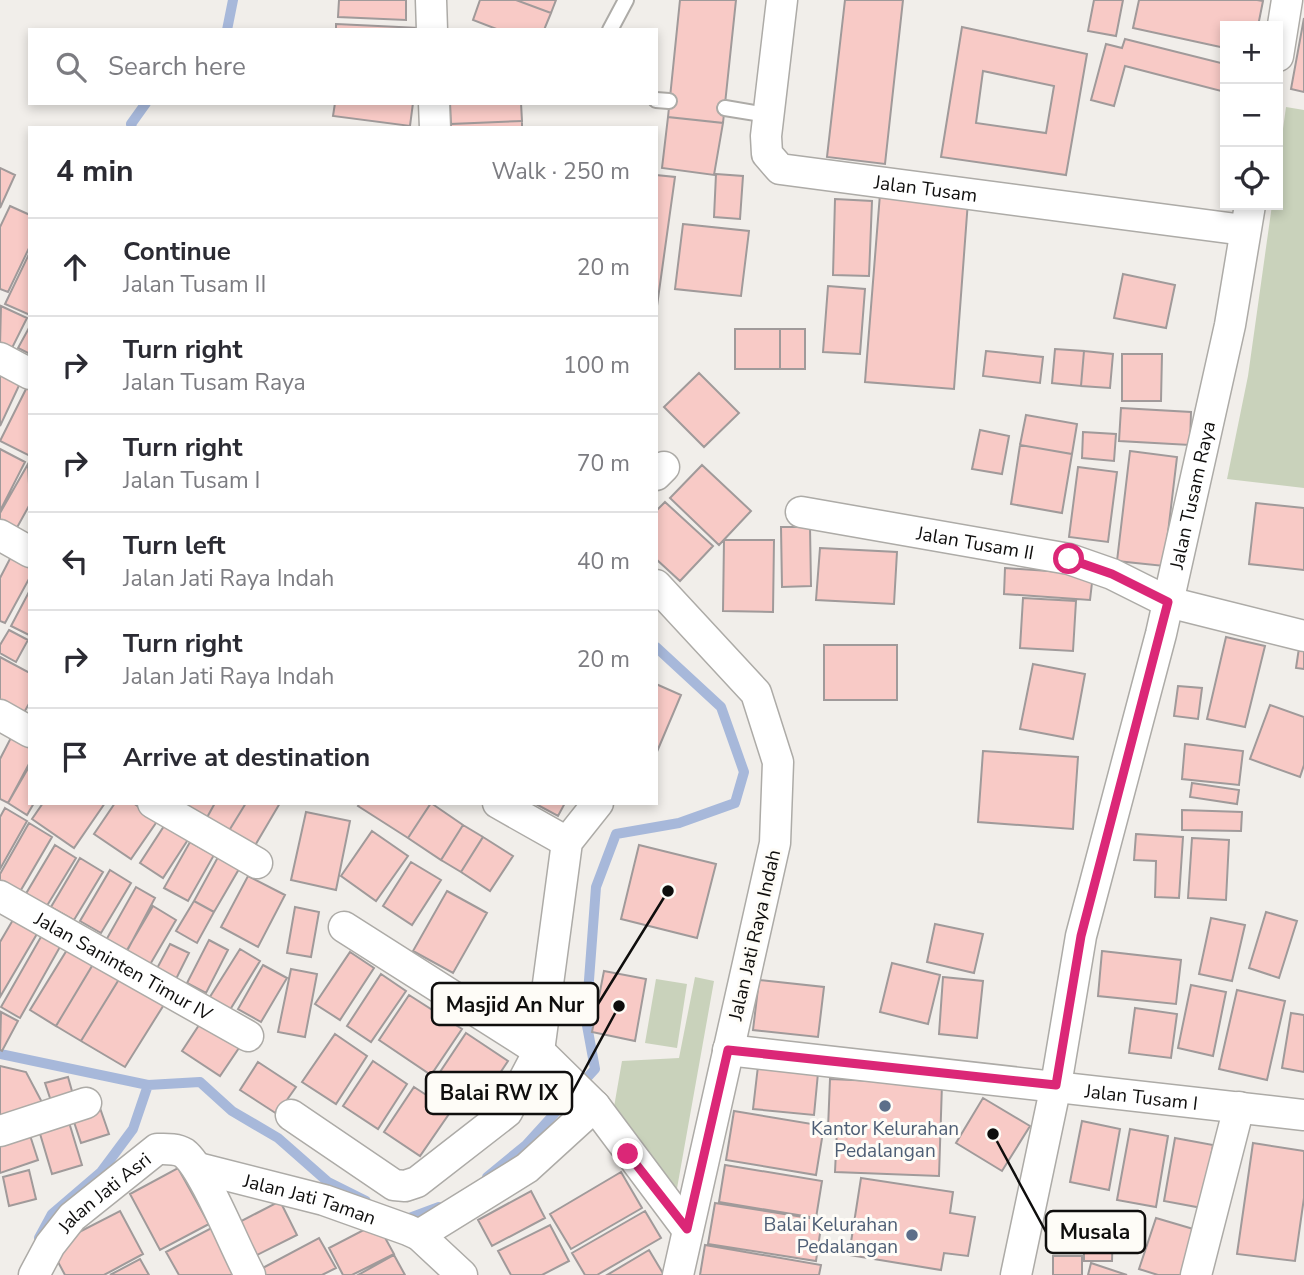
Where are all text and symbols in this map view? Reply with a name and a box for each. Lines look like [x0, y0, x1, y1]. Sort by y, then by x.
map controls [1220, 21, 1283, 210]
button: + [1220, 21, 1283, 84]
search box [28, 28, 658, 105]
icon: search [52, 48, 90, 86]
text: Search here [108, 49, 246, 84]
button: − [1220, 84, 1283, 147]
button: locate [1220, 147, 1283, 210]
text: 4 min [56, 151, 134, 192]
text: Walk · 250 m [491, 156, 630, 187]
street label: Jalan Tusam [872, 169, 979, 209]
text: Continue [123, 234, 231, 269]
icon: ahead [56, 248, 94, 286]
text: 20 m [577, 252, 630, 283]
text: Jalan Tusam II [123, 269, 266, 300]
text: Turn right [123, 332, 242, 367]
icon: right [56, 346, 94, 384]
text: 100 m [563, 350, 630, 381]
text: Jalan Tusam Raya [123, 367, 306, 398]
street label: Jalan Tusam Raya [1164, 419, 1222, 573]
text: Turn right [123, 430, 242, 465]
icon: right [56, 444, 94, 482]
text: 70 m [577, 448, 630, 479]
text: Jalan Tusam I [123, 465, 260, 496]
street label: Jalan Tusam II [914, 520, 1036, 567]
text: Turn left [123, 528, 226, 563]
icon: left [56, 542, 94, 580]
route start [1053, 543, 1084, 574]
text: 40 m [577, 546, 630, 577]
text: Jalan Jati Raya Indah [123, 563, 334, 594]
text: Turn right [123, 626, 242, 661]
icon: right [56, 640, 94, 678]
text: 20 m [577, 644, 630, 675]
text: Jalan Jati Raya Indah [123, 661, 334, 692]
icon: arrive [56, 738, 94, 776]
text: Arrive at destination [123, 740, 370, 775]
street label: Jalan Jati Raya Indah [722, 847, 787, 1024]
street label: Jalan Saninten Timur IV [29, 906, 218, 1028]
callout: Masjid An Nur [432, 983, 598, 1025]
text: Masjid An Nur [446, 991, 585, 1019]
callout: Balai RW IX [426, 1072, 572, 1114]
street label: Jalan Tusam I [1082, 1078, 1199, 1117]
text: Balai RW IX [440, 1079, 559, 1107]
marker: Kantor Kelurahan Pedalangan [877, 1098, 893, 1114]
place label: Kantor Kelurahan Pedalangan [811, 1116, 959, 1164]
route end [612, 1138, 643, 1169]
street label: Jalan Jati Asri [52, 1147, 157, 1239]
street label: Jalan Jati Taman [240, 1168, 379, 1232]
callout: Musala [1046, 1211, 1145, 1253]
place label: Balai Kelurahan Pedalangan [764, 1212, 898, 1260]
text: Musala [1060, 1218, 1130, 1246]
marker: Balai Kelurahan Pedalangan [904, 1227, 920, 1243]

